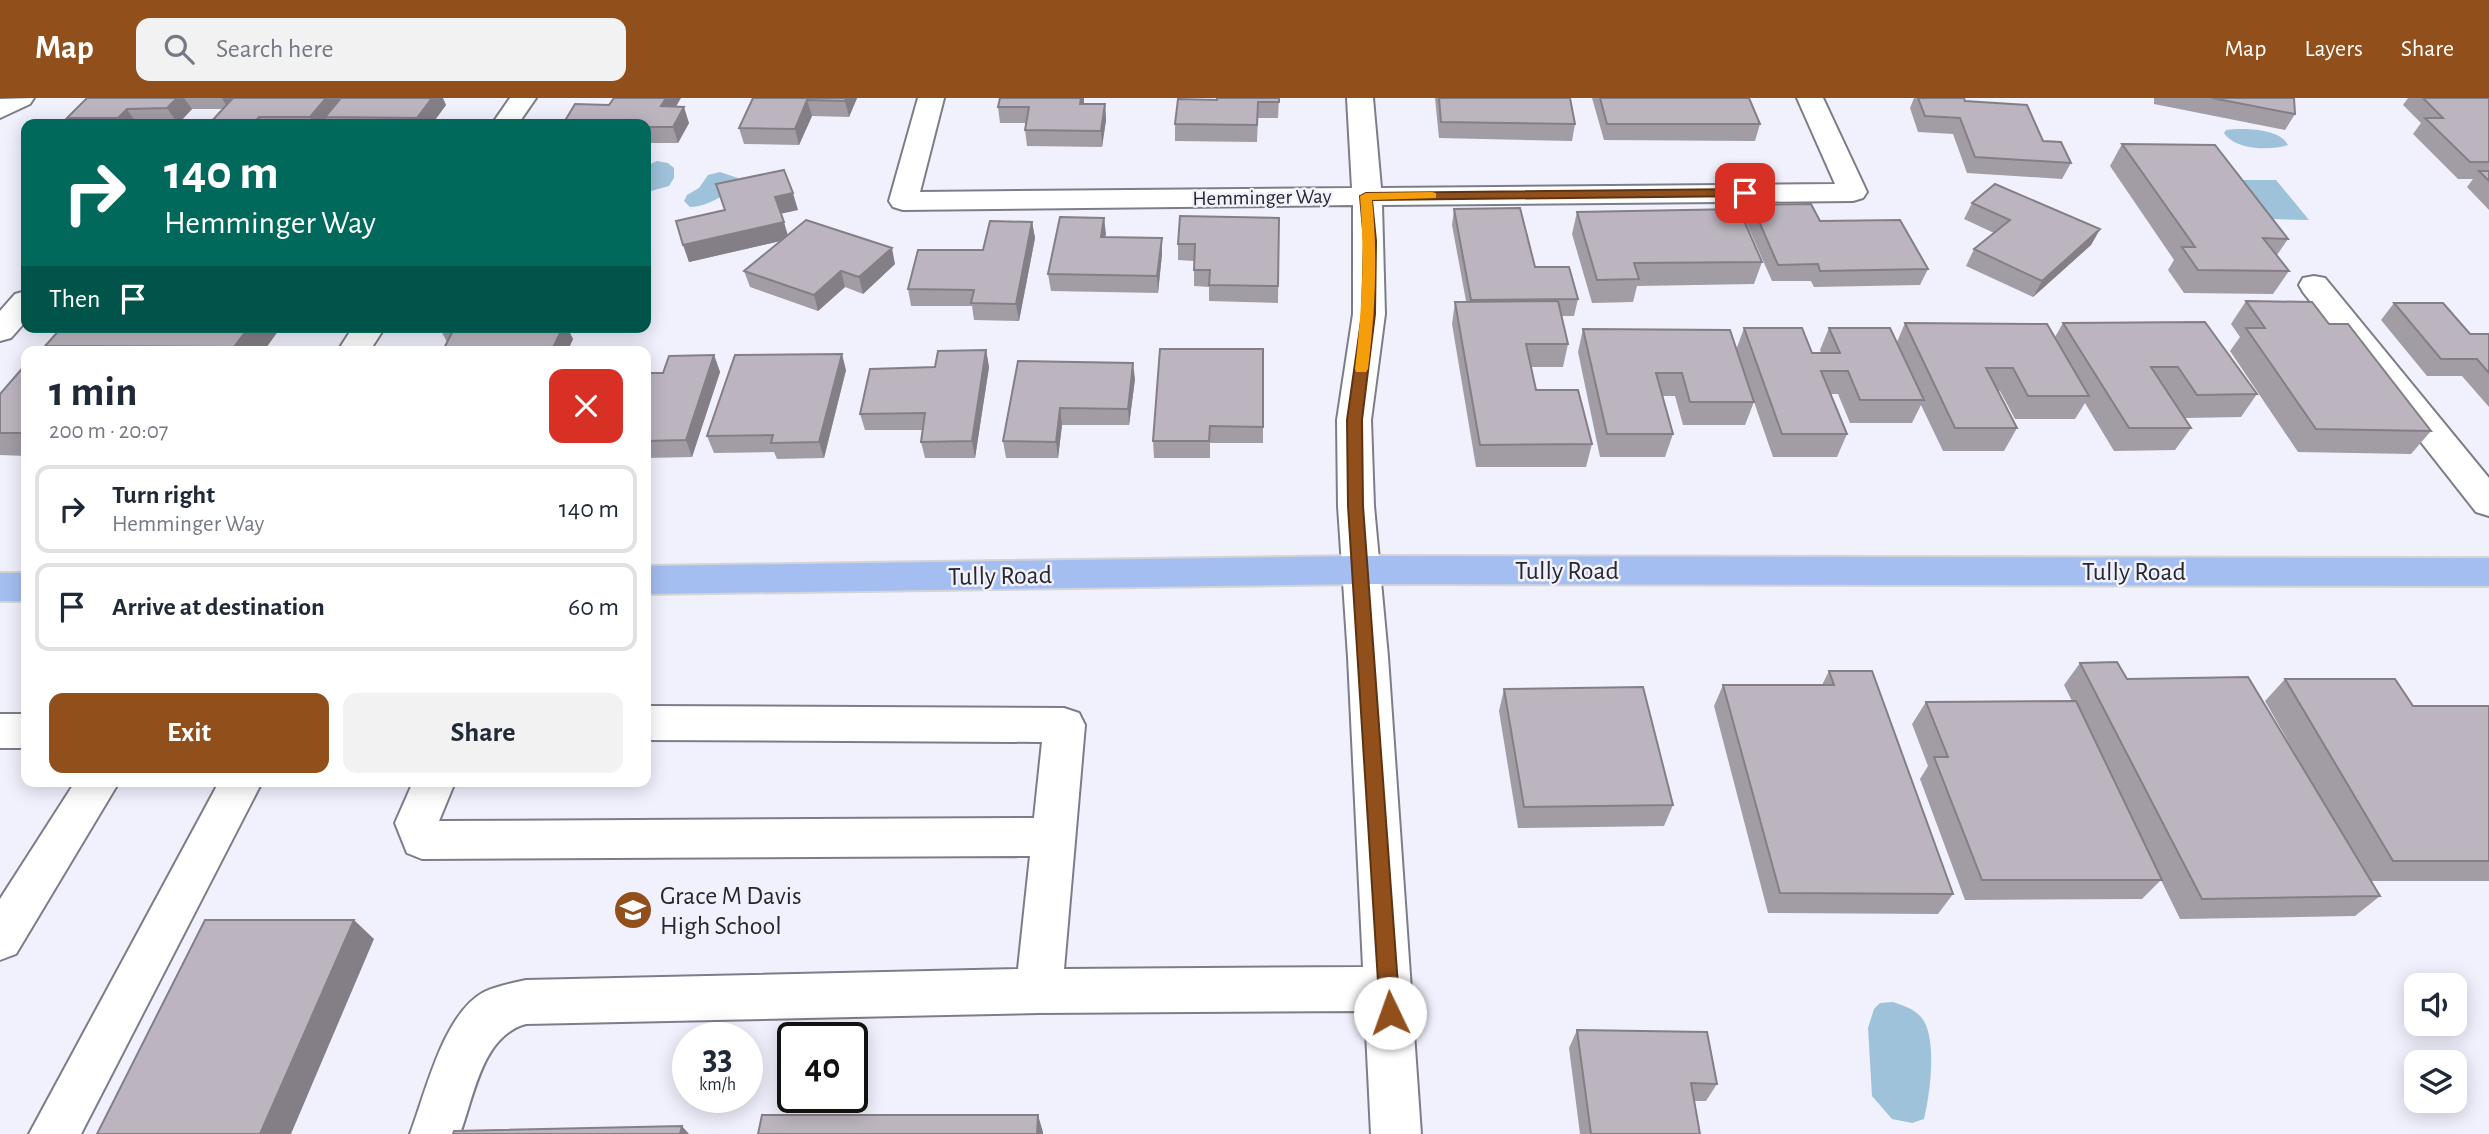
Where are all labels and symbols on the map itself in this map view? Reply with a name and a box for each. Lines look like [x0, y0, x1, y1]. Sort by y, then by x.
pin [1715, 163, 1775, 223]
street label: Hemminger Way [1192, 186, 1332, 209]
street label: Tully Road [1515, 558, 1619, 584]
street label: Tully Road [2082, 559, 2186, 585]
street label: Tully Road [948, 562, 1052, 590]
place label: Grace M Davis High School [660, 883, 802, 939]
school or university icon: Grace M Davis High School [612, 889, 654, 931]
position arrow [1353, 976, 1427, 1050]
speed limit sign: 40 [777, 1022, 868, 1113]

